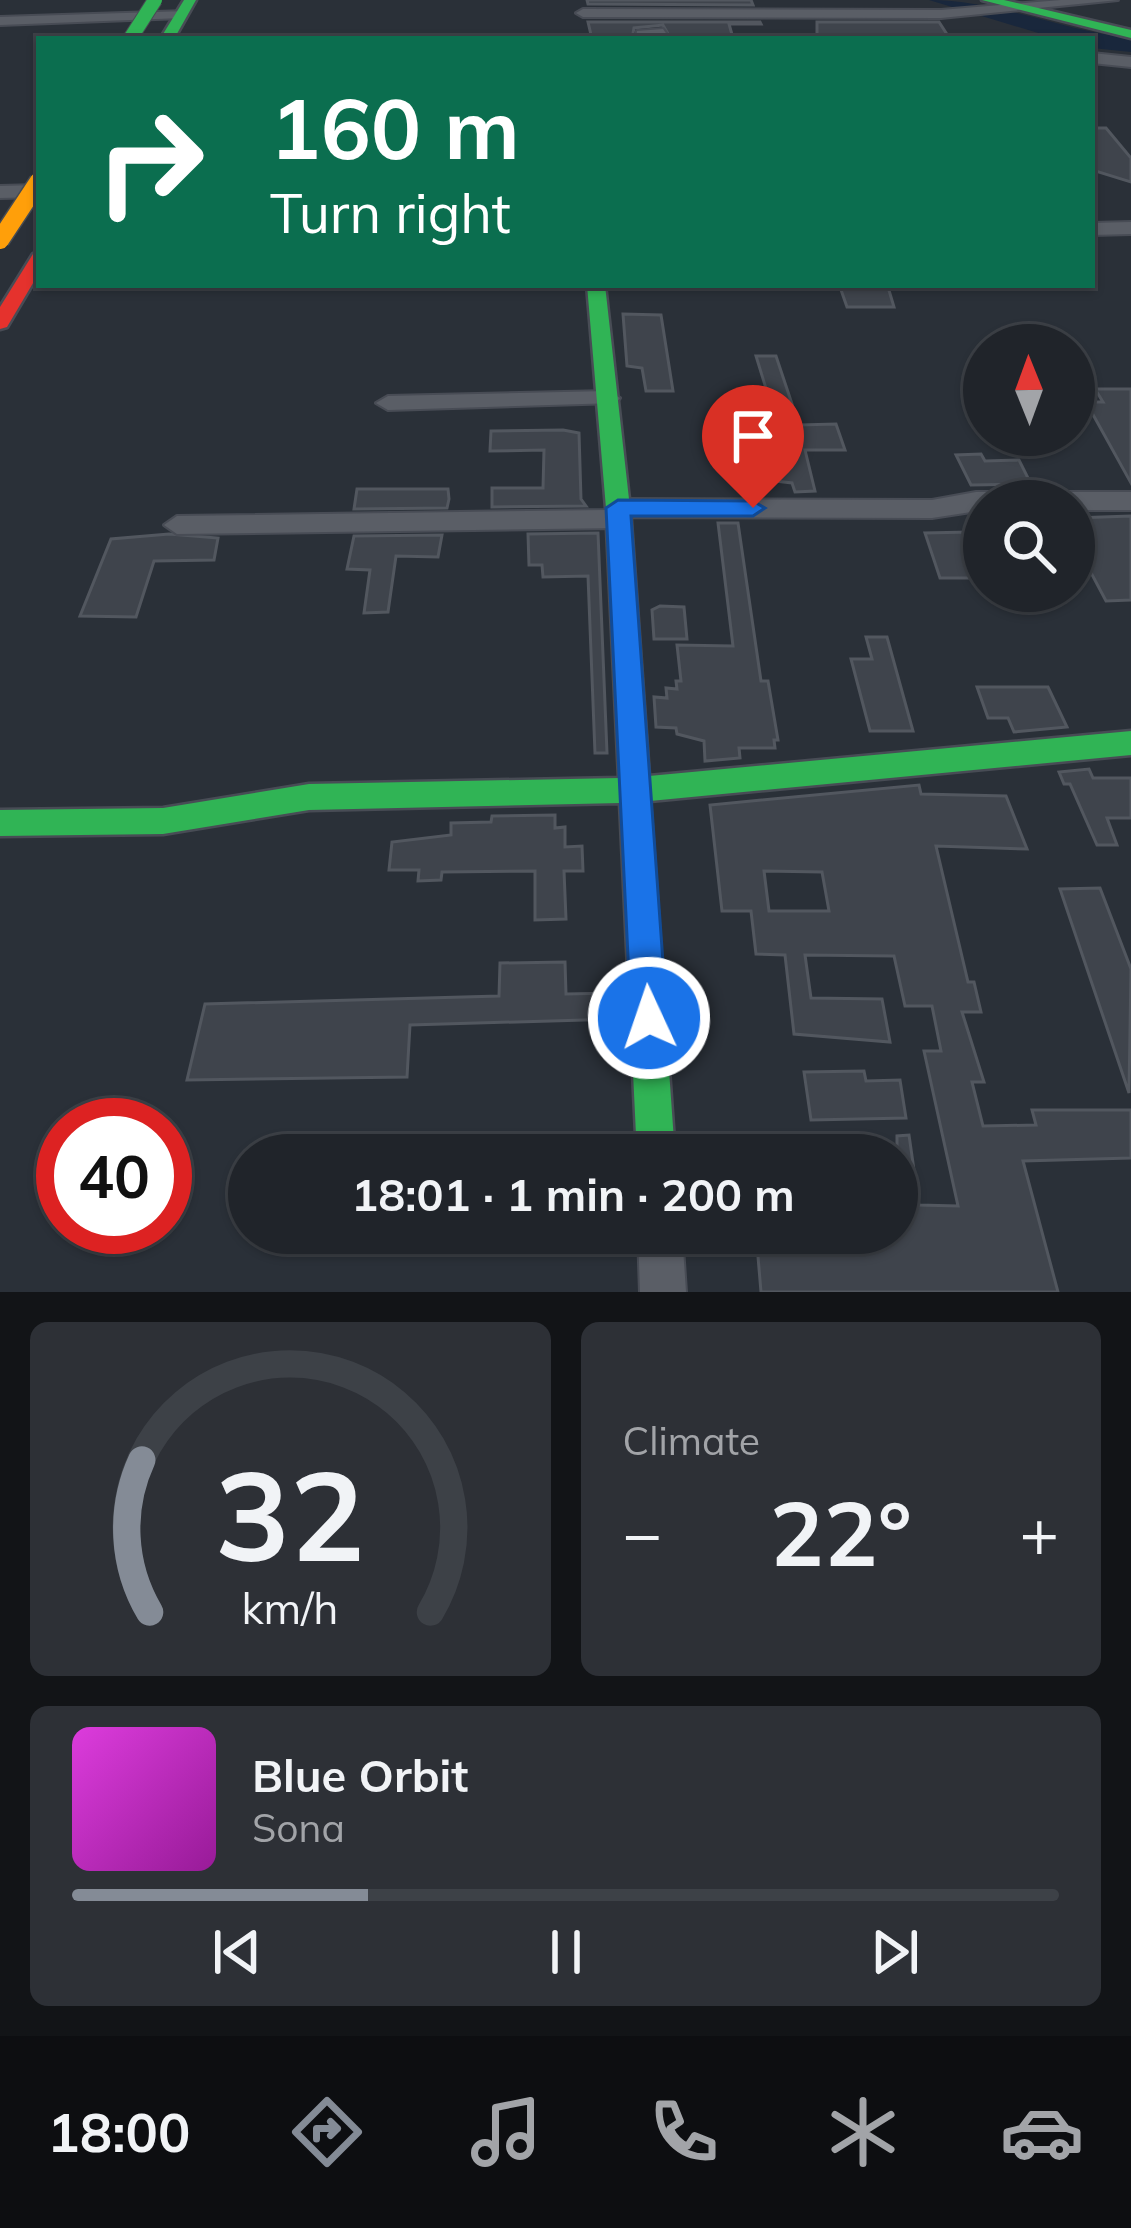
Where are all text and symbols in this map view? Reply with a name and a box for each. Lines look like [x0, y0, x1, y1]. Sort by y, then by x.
text: 160 m [270, 75, 520, 180]
icon: right [72, 84, 228, 240]
text: Turn right [270, 179, 511, 247]
north arrow [963, 324, 1095, 456]
map controls [963, 324, 1095, 612]
pin [702, 385, 804, 508]
icon: arrive [720, 403, 786, 469]
button: search [963, 480, 1095, 612]
position arrow [586, 955, 712, 1081]
speed limit sign: 40 [36, 1098, 192, 1254]
text: 18:01 · 1 min · 200 m [351, 1166, 795, 1222]
text: Climate [623, 1416, 760, 1465]
text: 32 [215, 1436, 365, 1592]
text: 22° [770, 1476, 912, 1589]
text: − [623, 1491, 662, 1574]
text: + [1019, 1491, 1059, 1574]
text: km/h [242, 1581, 339, 1635]
text: Blue Orbit [252, 1747, 468, 1803]
text: Sona [252, 1803, 345, 1852]
icon: previous [204, 1919, 270, 1985]
icon: pause [533, 1919, 599, 1985]
icon: next [862, 1919, 928, 1985]
icon: directions [285, 2090, 369, 2174]
icon: music [464, 2090, 548, 2174]
icon: phone [642, 2090, 726, 2174]
icon: climate [821, 2090, 905, 2174]
icon: car [1000, 2090, 1084, 2174]
text: 18:00 [47, 2098, 190, 2166]

